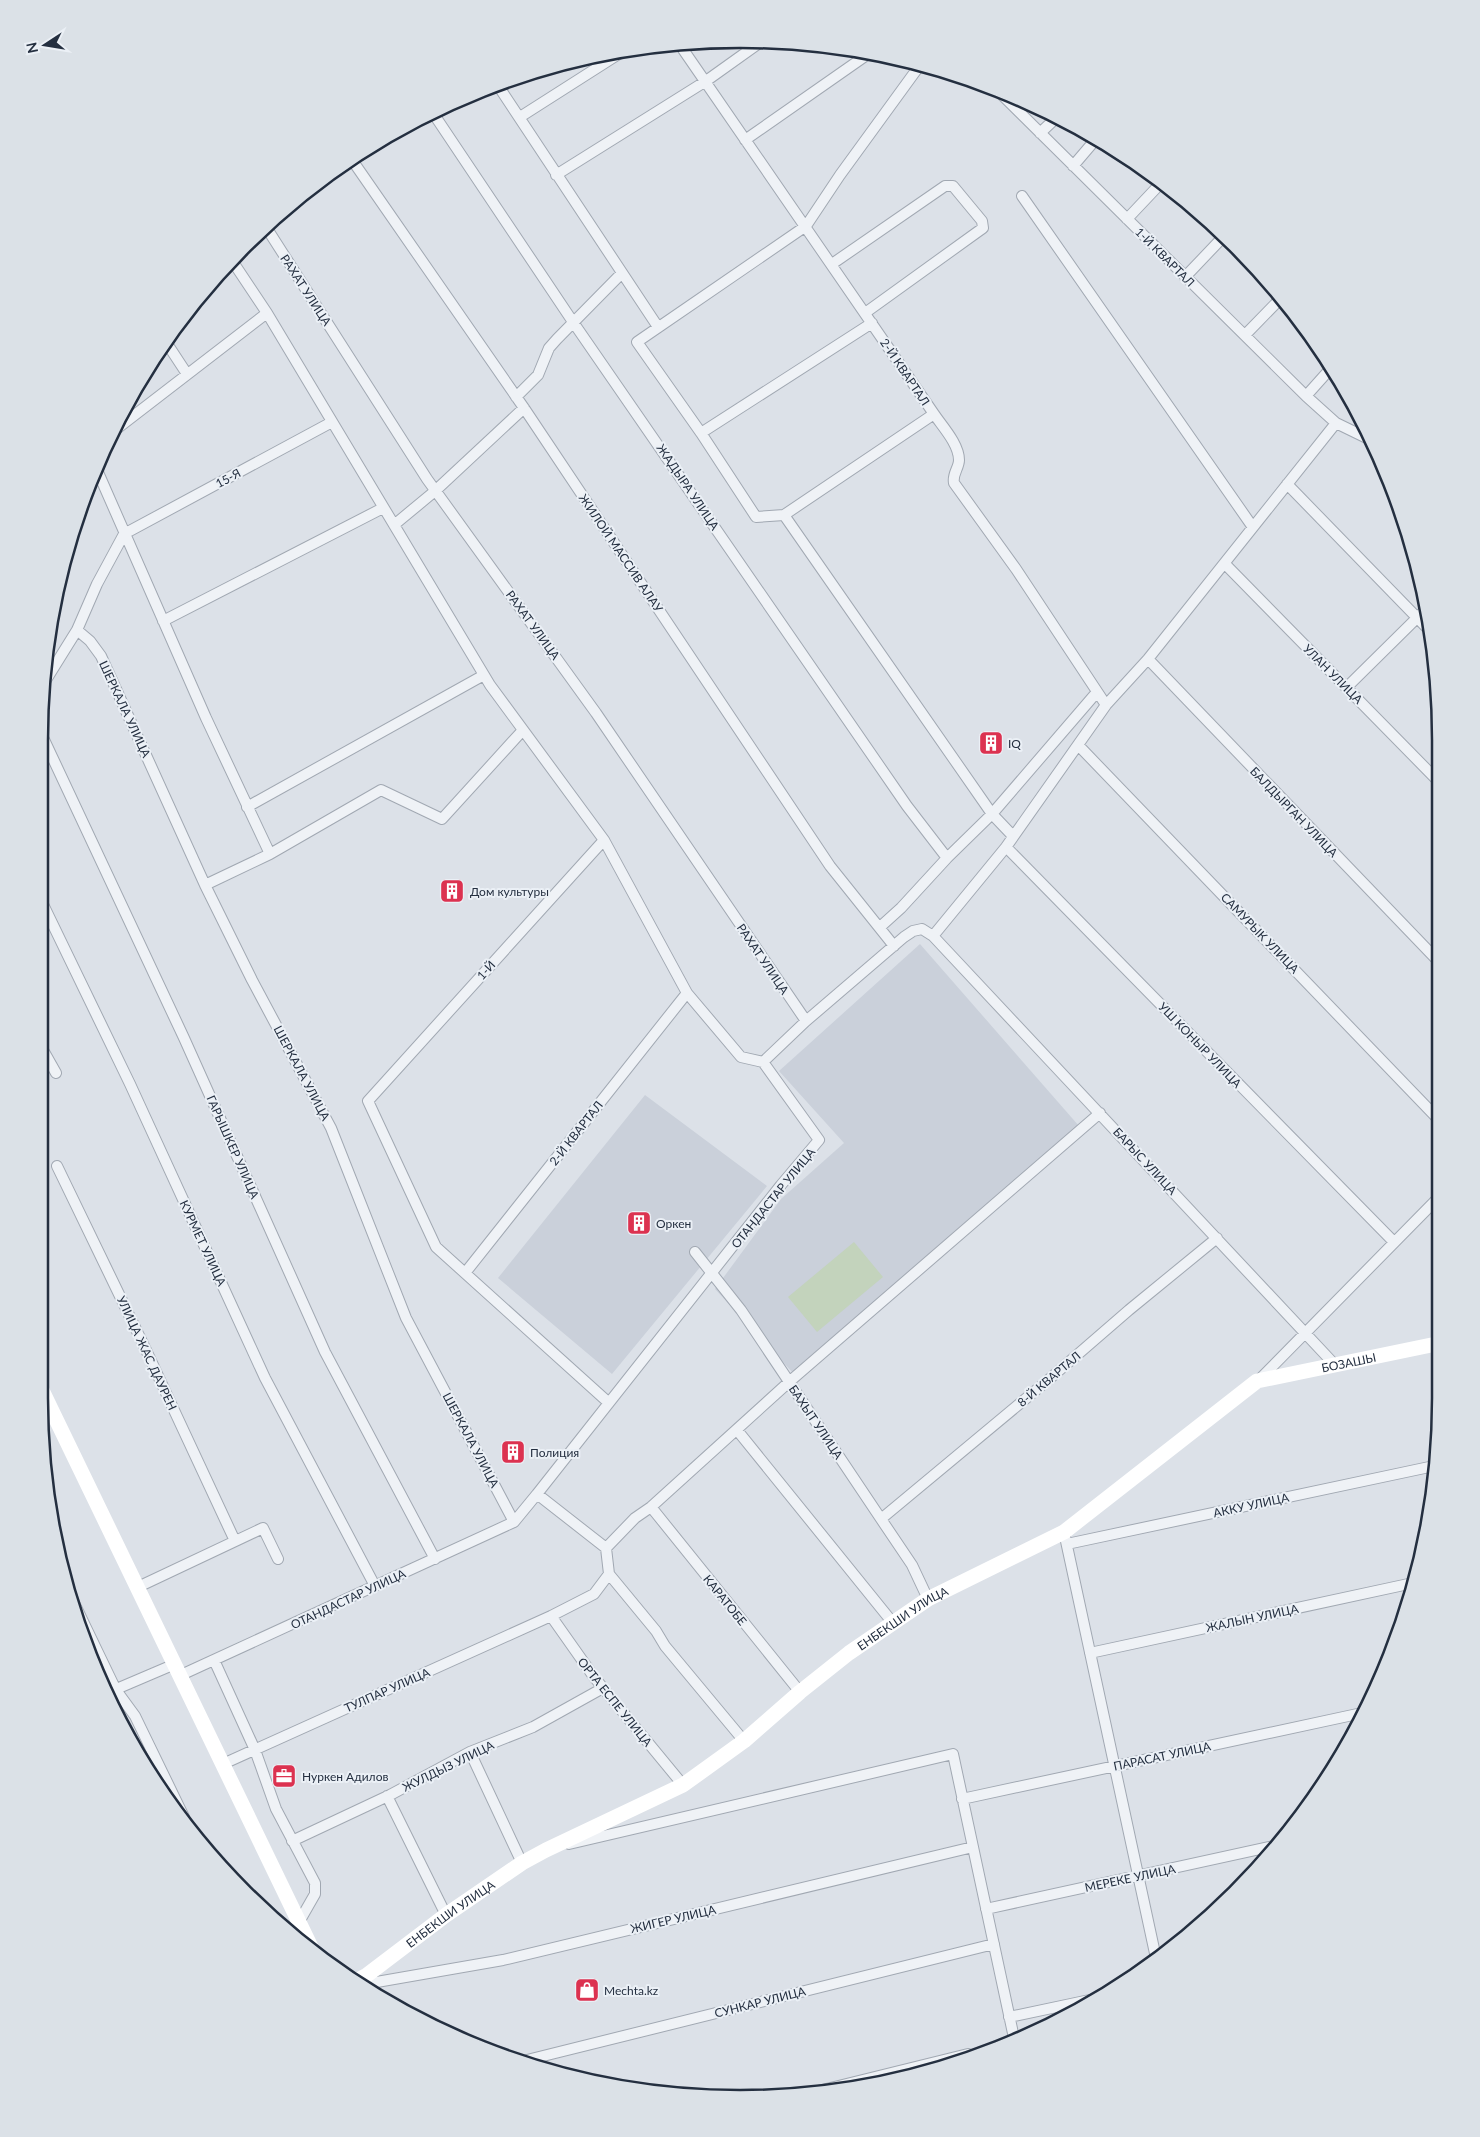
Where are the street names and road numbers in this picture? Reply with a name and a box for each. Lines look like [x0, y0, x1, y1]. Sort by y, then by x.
street label: 1-Й КВАРТАЛ [1132, 224, 1198, 290]
street label: РАХАТ УЛИЦА [277, 251, 335, 329]
street label: 2-Й КВАРТАЛ [877, 336, 933, 408]
street label: ЖАДЫРА УЛИЦА [654, 441, 723, 534]
street label: 15-Я [213, 465, 243, 491]
street label: ЖИЛОЙ МАССИВ АЛАУ [576, 491, 666, 615]
street label: РАХАТ УЛИЦА [503, 587, 564, 663]
street label: УЛАН УЛИЦА [1300, 641, 1366, 707]
street label: ШЕРКАЛА УЛИЦА [96, 658, 154, 761]
street label: БАЛДЫРГАН УЛИЦА [1247, 764, 1342, 861]
street label: САМУРЫК УЛИЦА [1218, 890, 1303, 977]
street label: РАХАТ УЛИЦА [734, 921, 793, 998]
street label: 1-Й [474, 957, 498, 983]
street label: УШ КОНЫР УЛИЦА [1155, 999, 1245, 1092]
street label: ШЕРКАЛА УЛИЦА [271, 1023, 334, 1124]
street label: ГАРЫШКЕР УЛИЦА [203, 1093, 263, 1202]
street label: 2-Й КВАРТАЛ [546, 1098, 606, 1168]
street label: БАРЫС УЛИЦА [1110, 1124, 1181, 1198]
street label: ОТАНДАСТАР УЛИЦА [728, 1144, 819, 1251]
street label: КУРМЕТ УЛИЦА [177, 1198, 230, 1289]
street label: УЛИЦА ЖАС ДАУРЕН [114, 1293, 180, 1413]
street label: 8-Й КВАРТАЛ [1014, 1348, 1084, 1410]
street label: БОЗАШЫ [1320, 1349, 1377, 1375]
street label: БАХЫТ УЛИЦА [786, 1382, 847, 1463]
street label: ШЕРКАЛА УЛИЦА [440, 1390, 503, 1491]
street label: АККУ УЛИЦА [1212, 1489, 1291, 1520]
street label: ОТАНДАСТАР УЛИЦА [288, 1565, 409, 1632]
street label: КАРАТОБЕ [700, 1572, 750, 1628]
street label: ЕНБЕКШИ УЛИЦА [854, 1582, 951, 1653]
street label: ЖАЛЫН УЛИЦА [1204, 1601, 1301, 1635]
street label: ОРТА ЕСПЕ УЛИЦА [575, 1655, 656, 1750]
street label: ТУЛПАР УЛИЦА [342, 1664, 433, 1716]
street label: ЖУЛДЫЗ УЛИЦА [400, 1737, 497, 1795]
street label: ПАРАСАТ УЛИЦА [1112, 1738, 1213, 1774]
street label: МЕРЕКЕ УЛИЦА [1083, 1861, 1178, 1895]
street label: ЕНБЕКШИ УЛИЦА [403, 1876, 498, 1950]
street label: ЖИГЕР УЛИЦА [629, 1902, 718, 1936]
street label: СУНКАР УЛИЦА [713, 1983, 808, 2021]

